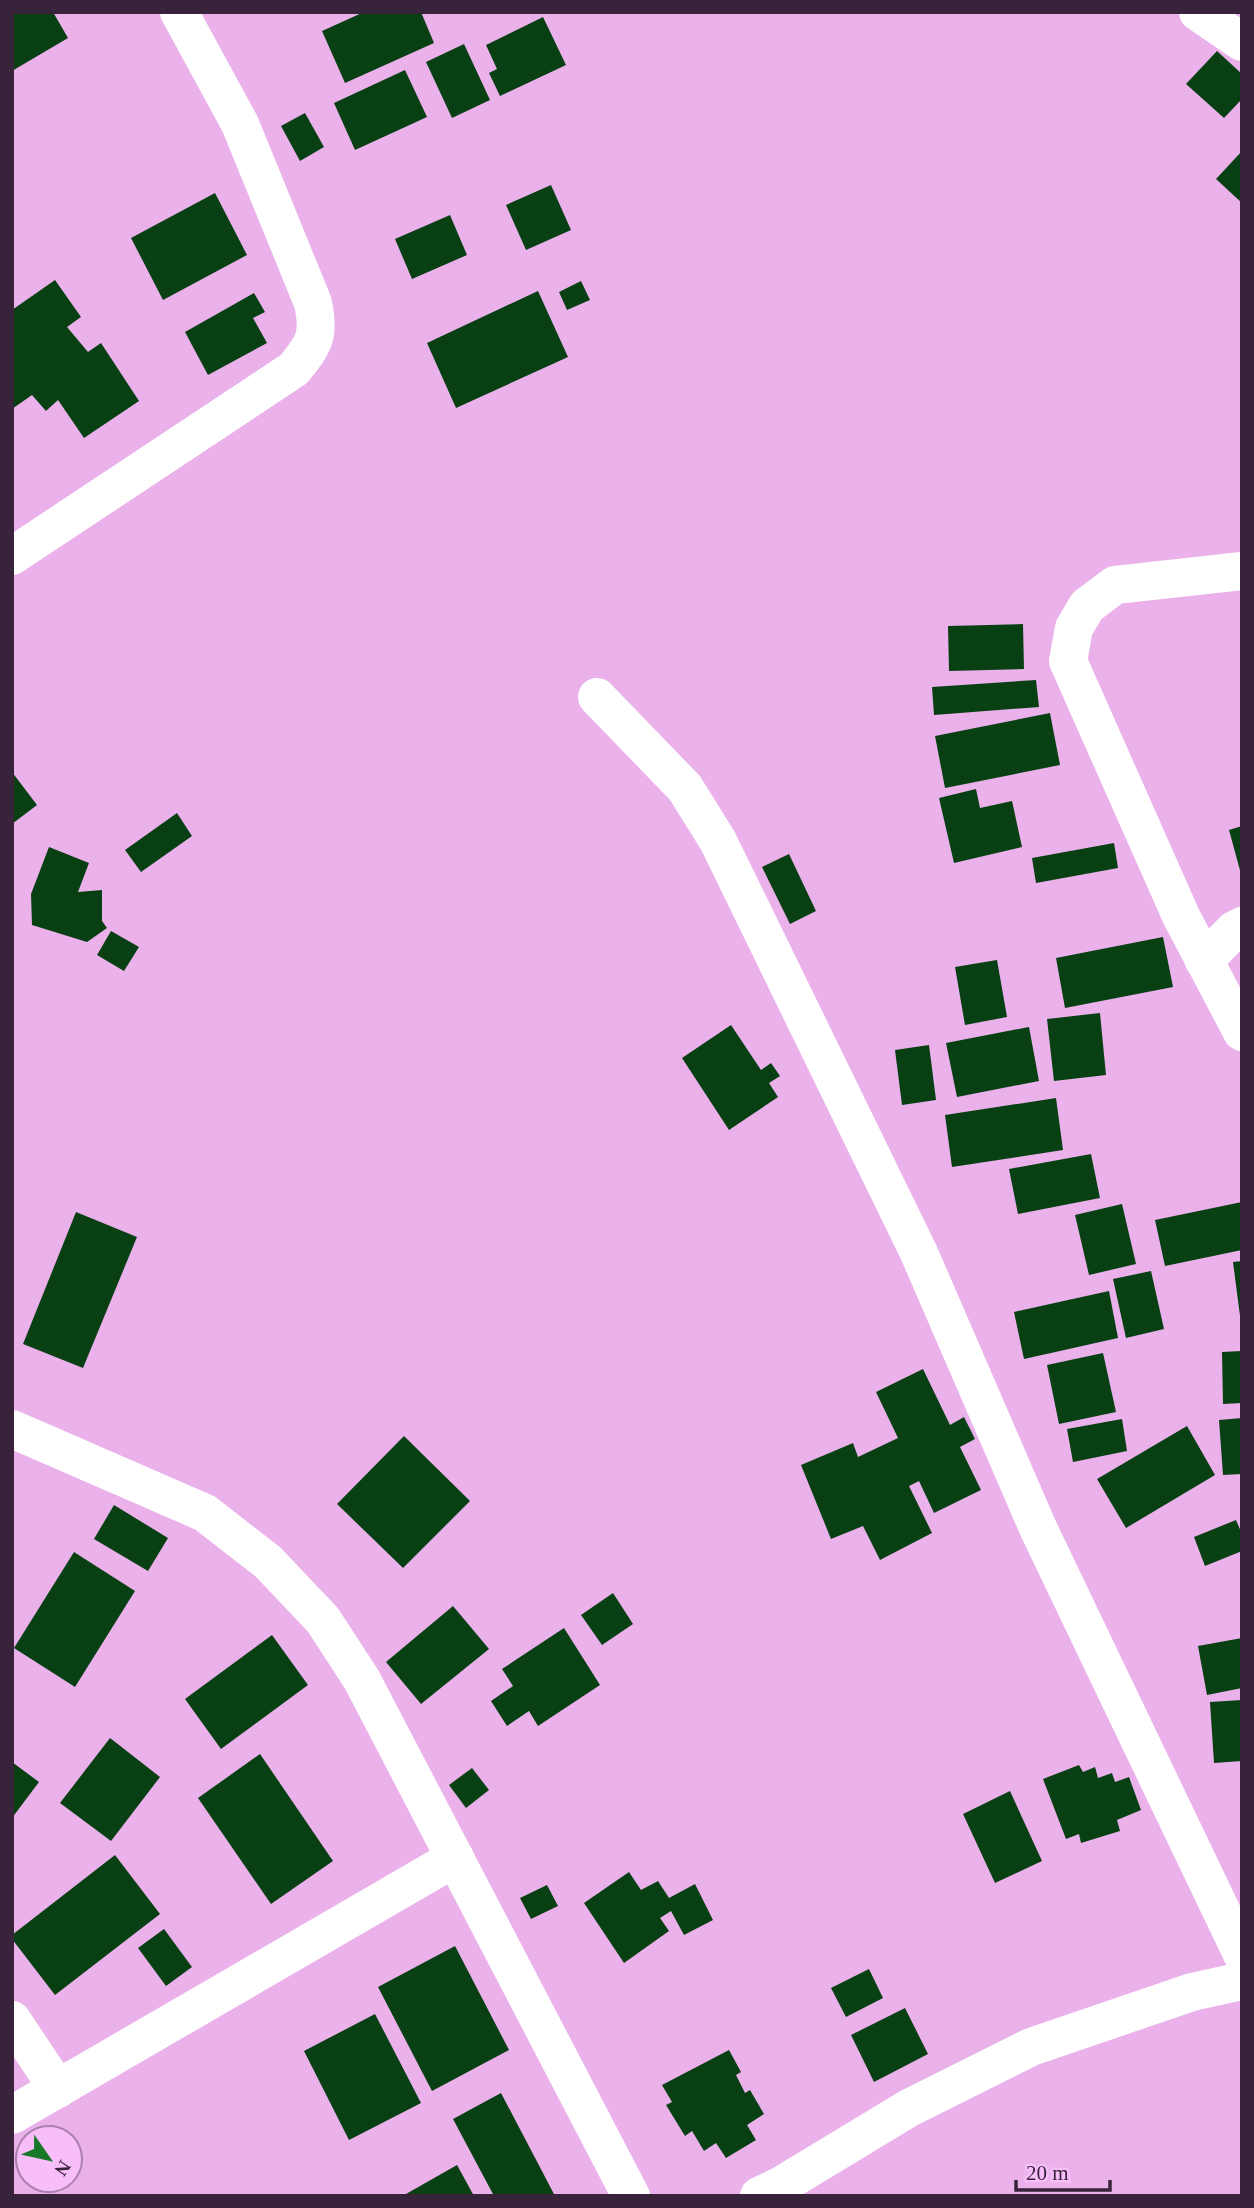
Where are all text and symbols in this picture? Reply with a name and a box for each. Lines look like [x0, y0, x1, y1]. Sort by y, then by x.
north arrow [14, 2124, 84, 2194]
scale bar [1016, 2148, 1110, 2192]
text: N [50, 2157, 75, 2180]
text: 20 m [1026, 2161, 1069, 2185]

